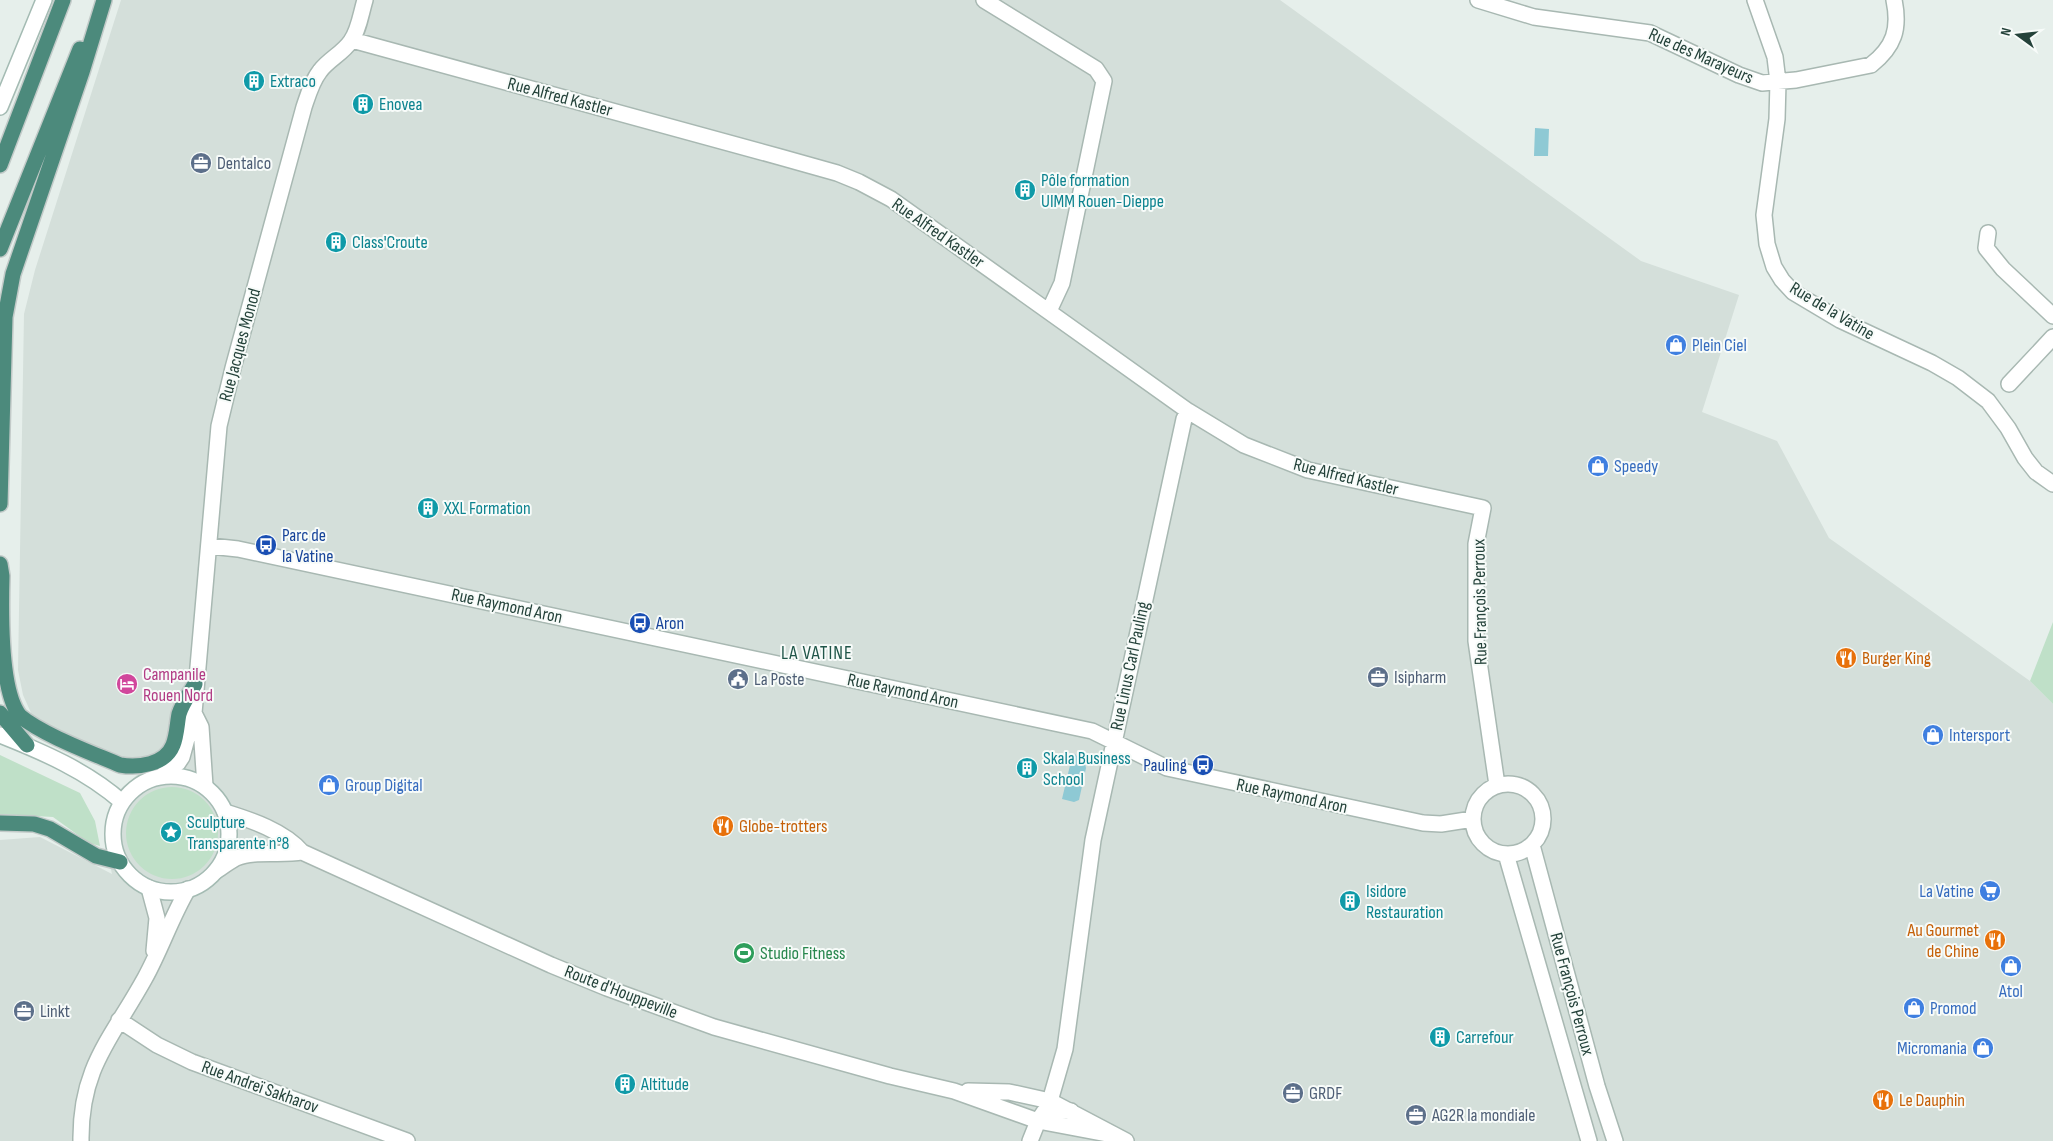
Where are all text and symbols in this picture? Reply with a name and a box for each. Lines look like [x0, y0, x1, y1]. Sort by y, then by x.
north arrow [1993, 10, 2043, 60]
street label: Rue des Marayeurs [1645, 24, 1757, 88]
text: N [1997, 26, 2015, 38]
building icon: Extraco [242, 69, 266, 93]
place label: Extraco [270, 71, 316, 92]
street label: Rue Alfred Kastler [505, 73, 615, 121]
building icon: Enovea [351, 92, 375, 116]
place label: Enovea [379, 94, 423, 115]
office icon: Dentalco [189, 151, 213, 175]
place label: Dentalco [217, 153, 271, 174]
place label: Pôle formation UIMM Rouen-Dieppe [1041, 170, 1164, 212]
building icon: Pôle formation UIMM Rouen-Dieppe [1013, 178, 1037, 202]
street label: Rue Alfred Kastler [888, 194, 988, 272]
building icon: Class'Croute [324, 230, 348, 254]
place label: Class'Croute [352, 232, 428, 253]
street label: Rue de la Vatine [1786, 278, 1878, 344]
street label: Rue Jacques Monod [215, 286, 265, 404]
shop icon: Plein Ciel [1664, 333, 1688, 357]
place label: Plein Ciel [1692, 335, 1747, 356]
street label: Rue Alfred Kastler [1291, 454, 1401, 500]
shop icon: Speedy [1586, 454, 1610, 478]
place label: Speedy [1614, 456, 1658, 477]
building icon: XXL Formation [416, 496, 440, 520]
place label: XXL Formation [443, 498, 531, 519]
place label: Parc de la Vatine [282, 525, 333, 567]
bus stop icon: Parc de la Vatine [254, 533, 278, 557]
street label: Rue François Perroux [1468, 539, 1492, 665]
street label: Rue Raymond Aron [450, 584, 564, 628]
street label: Rue Linus Carl Pauling [1106, 600, 1154, 732]
bus stop icon: Aron [628, 611, 652, 635]
place label: Aron [655, 613, 684, 634]
district label: LA VATINE [781, 642, 853, 665]
restaurant icon: Burger King [1834, 646, 1858, 670]
place label: Burger King [1862, 648, 1931, 669]
place label: Campanile Rouen Nord [143, 664, 213, 706]
office icon: Isipharm [1366, 665, 1390, 689]
public building icon: La Poste [726, 667, 750, 691]
place label: Isipharm [1394, 667, 1446, 688]
place label: La Poste [754, 669, 805, 690]
street label: Rue Raymond Aron [846, 669, 960, 713]
hotel icon: Campanile Rouen Nord [115, 672, 139, 696]
shop icon: Intersport [1921, 723, 1945, 747]
place label: Intersport [1949, 725, 2011, 746]
place label: Skala Business School [1043, 748, 1131, 790]
bus stop icon: Pauling [1191, 753, 1215, 777]
place label: Pauling [1143, 755, 1187, 776]
building icon: Skala Business School [1015, 756, 1039, 780]
shop icon: Group Digital [317, 773, 341, 797]
street label: Rue Raymond Aron [1235, 774, 1349, 818]
place label: Group Digital [345, 775, 423, 796]
place label: Sculpture Transparente n°8 [187, 812, 289, 854]
restaurant icon: Globe-trotters [711, 814, 735, 838]
place label: Globe-trotters [739, 816, 827, 837]
place icon: Sculpture Transparente n°8 [159, 820, 183, 844]
supermarket icon: La Vatine [1978, 879, 2002, 903]
place label: Isidore Restauration [1366, 881, 1443, 923]
place label: La Vatine [1919, 881, 1974, 902]
building icon: Isidore Restauration [1338, 889, 1362, 913]
place label: Au Gourmet de Chine [1907, 920, 1980, 962]
restaurant icon: Au Gourmet de Chine [1983, 928, 2007, 952]
street label: Rue François Perroux [1546, 930, 1599, 1058]
sports icon: Studio Fitness [732, 941, 756, 965]
place label: Studio Fitness [760, 943, 846, 964]
shop icon: Atol [1999, 954, 2023, 978]
street label: Route d'Houppeville [562, 961, 680, 1023]
place label: Atol [1998, 981, 2023, 1002]
shop icon: Promod [1902, 996, 1926, 1020]
place label: Promod [1930, 998, 1976, 1019]
office icon: Linkt [12, 999, 36, 1023]
place label: Linkt [40, 1001, 71, 1022]
building icon: Carrefour [1428, 1025, 1452, 1049]
place label: Carrefour [1456, 1027, 1514, 1048]
shop icon: Micromania [1971, 1036, 1995, 1060]
place label: Micromania [1897, 1038, 1967, 1059]
street label: Rue Andreï Sakharov [199, 1056, 321, 1118]
building icon: Altitude [613, 1072, 637, 1096]
place label: Altitude [640, 1074, 689, 1095]
office icon: GRDF [1281, 1081, 1305, 1105]
place label: GRDF [1309, 1083, 1342, 1104]
restaurant icon: Le Dauphin [1871, 1088, 1895, 1112]
place label: Le Dauphin [1899, 1090, 1965, 1111]
office icon: AG2R la mondiale [1404, 1103, 1428, 1127]
place label: AG2R la mondiale [1431, 1105, 1535, 1126]

